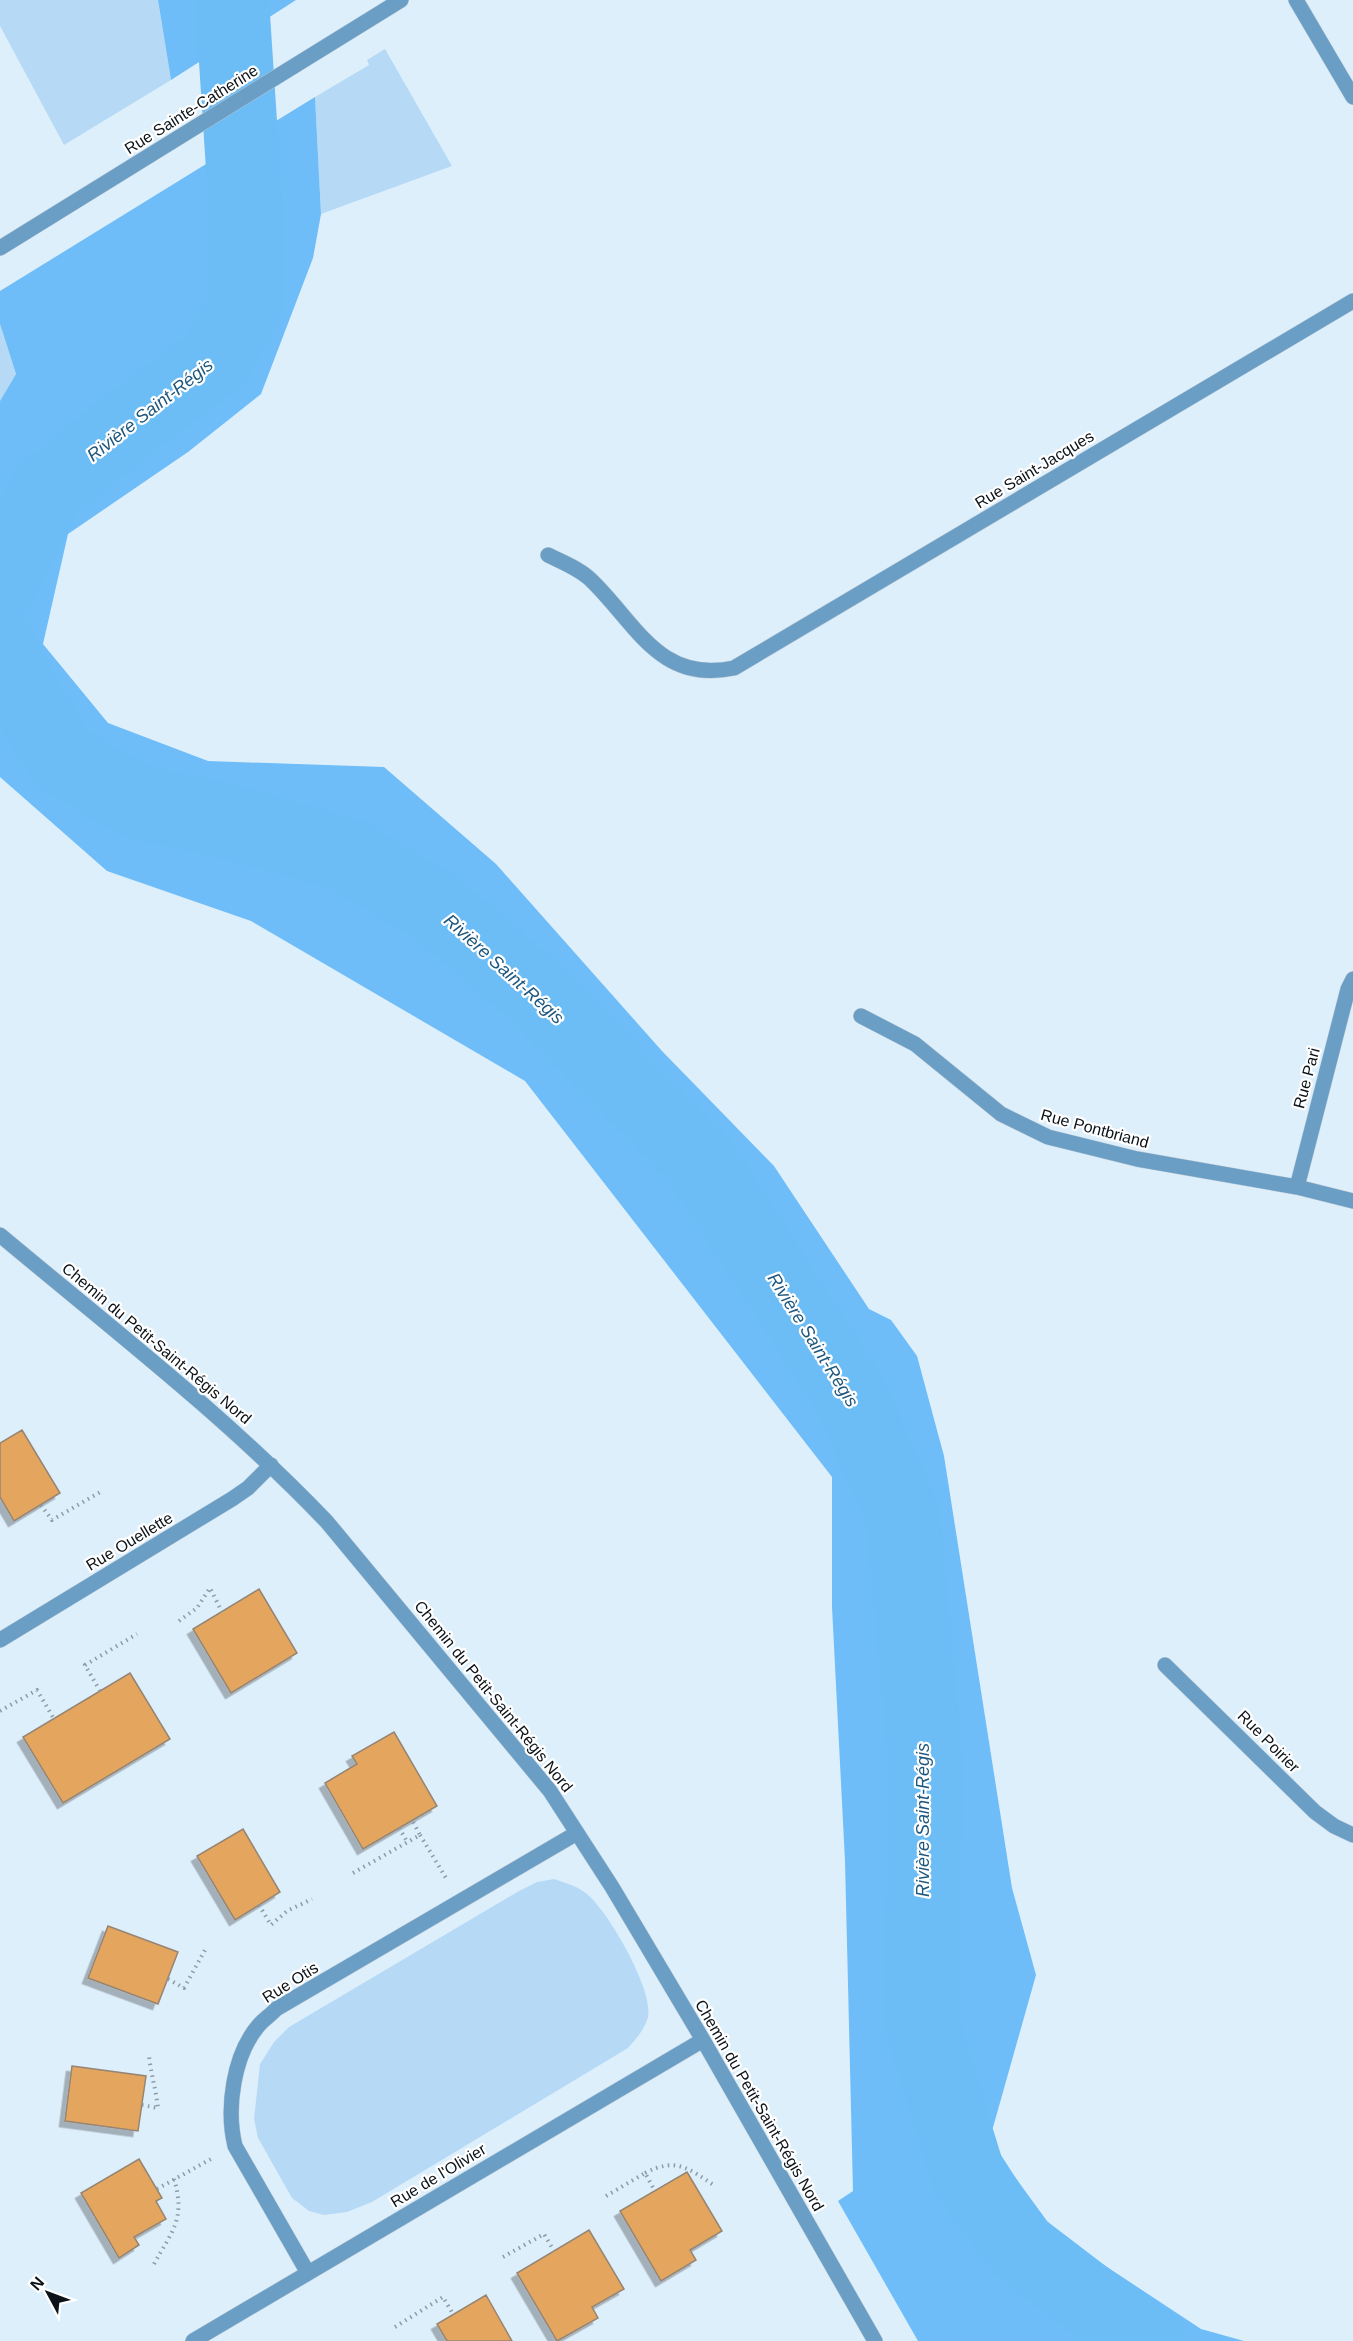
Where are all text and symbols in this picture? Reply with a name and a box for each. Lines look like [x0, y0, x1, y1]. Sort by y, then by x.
street label: Rue Sainte-Catherine [122, 61, 261, 157]
water label: Rivière Saint-Régis [83, 355, 217, 465]
street label: Rue Saint-Jacques [972, 427, 1097, 512]
water label: Rivière Saint-Régis [440, 910, 568, 1028]
street label: Rue Pari [1290, 1046, 1323, 1110]
street label: Rue Pontbriand [1039, 1106, 1151, 1151]
street label: Chemin du Petit-Saint-Régis Nord [59, 1259, 254, 1427]
water label: Rivière Saint-Régis [764, 1269, 862, 1411]
street label: Rue Ouellette [83, 1509, 176, 1574]
street label: Chemin du Petit-Saint-Régis Nord [411, 1597, 576, 1795]
street label: Rue Poirier [1234, 1707, 1303, 1776]
water label: Rivière Saint-Régis [913, 1743, 933, 1897]
street label: Rue Otis [259, 1959, 321, 2006]
street label: Chemin du Petit-Saint-Régis Nord [692, 1997, 827, 2214]
street label: Rue de l'Olivier [388, 2140, 489, 2211]
north arrow [18, 2263, 78, 2323]
text: N [27, 2274, 47, 2293]

